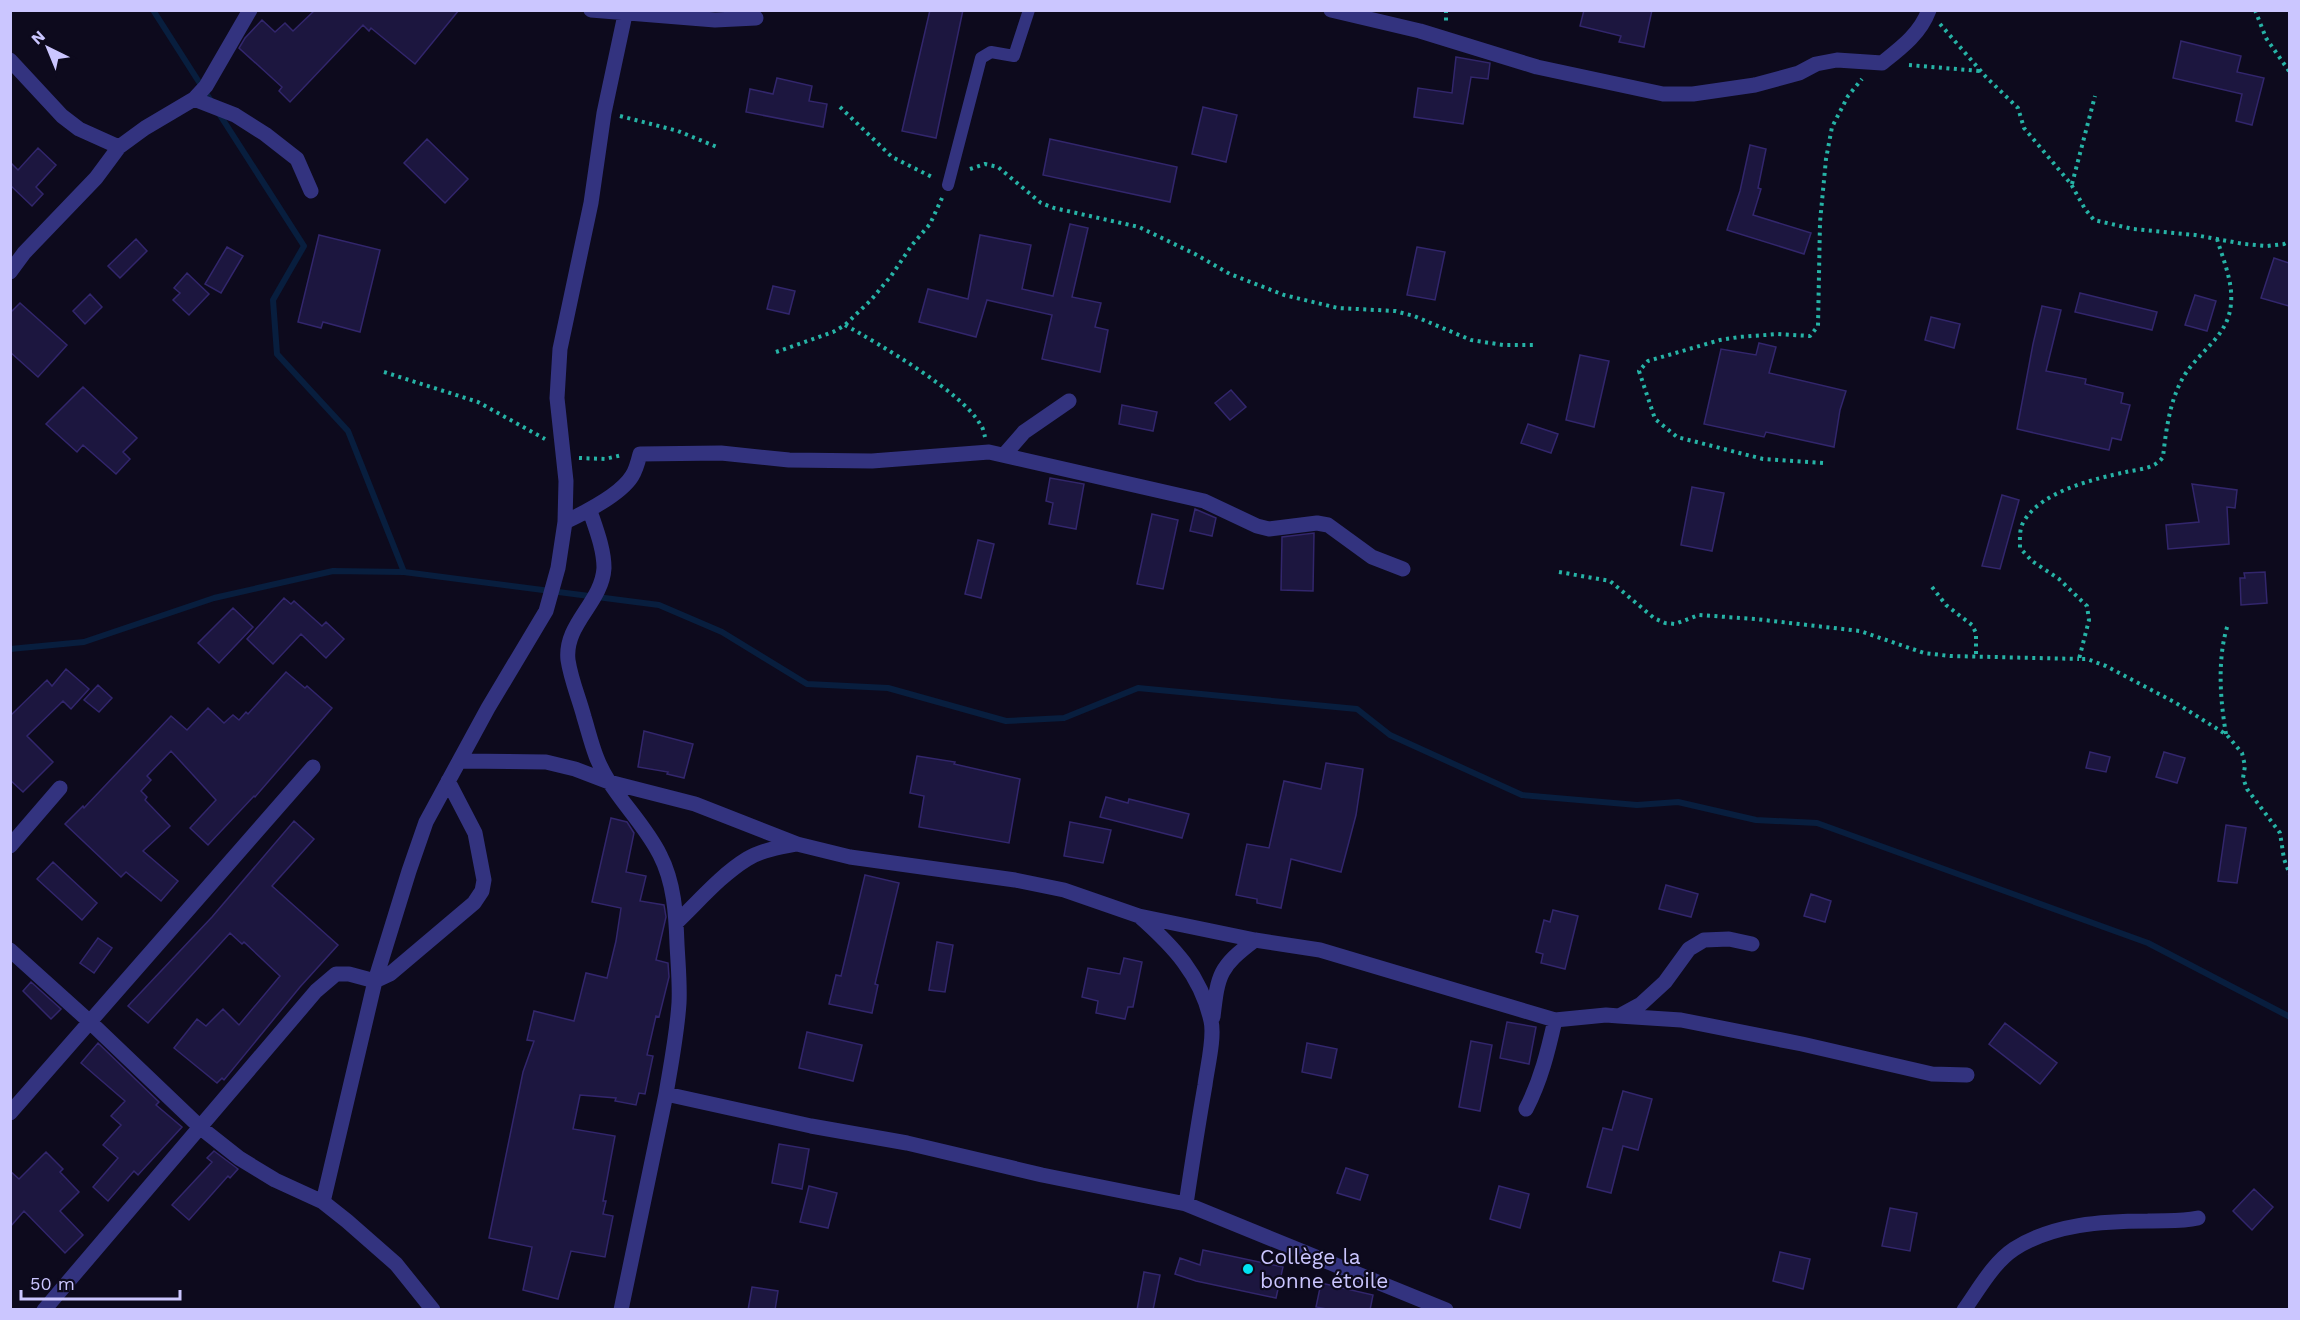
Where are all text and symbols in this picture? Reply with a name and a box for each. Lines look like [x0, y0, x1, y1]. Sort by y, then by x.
north arrow [18, 18, 78, 78]
text: N [27, 26, 49, 48]
place label: Collège la bonne étoile [1260, 1244, 1388, 1293]
marker: Collège la bonne étoile [1241, 1262, 1255, 1276]
scale bar [21, 1263, 180, 1301]
text: 50 m [30, 1273, 75, 1294]

